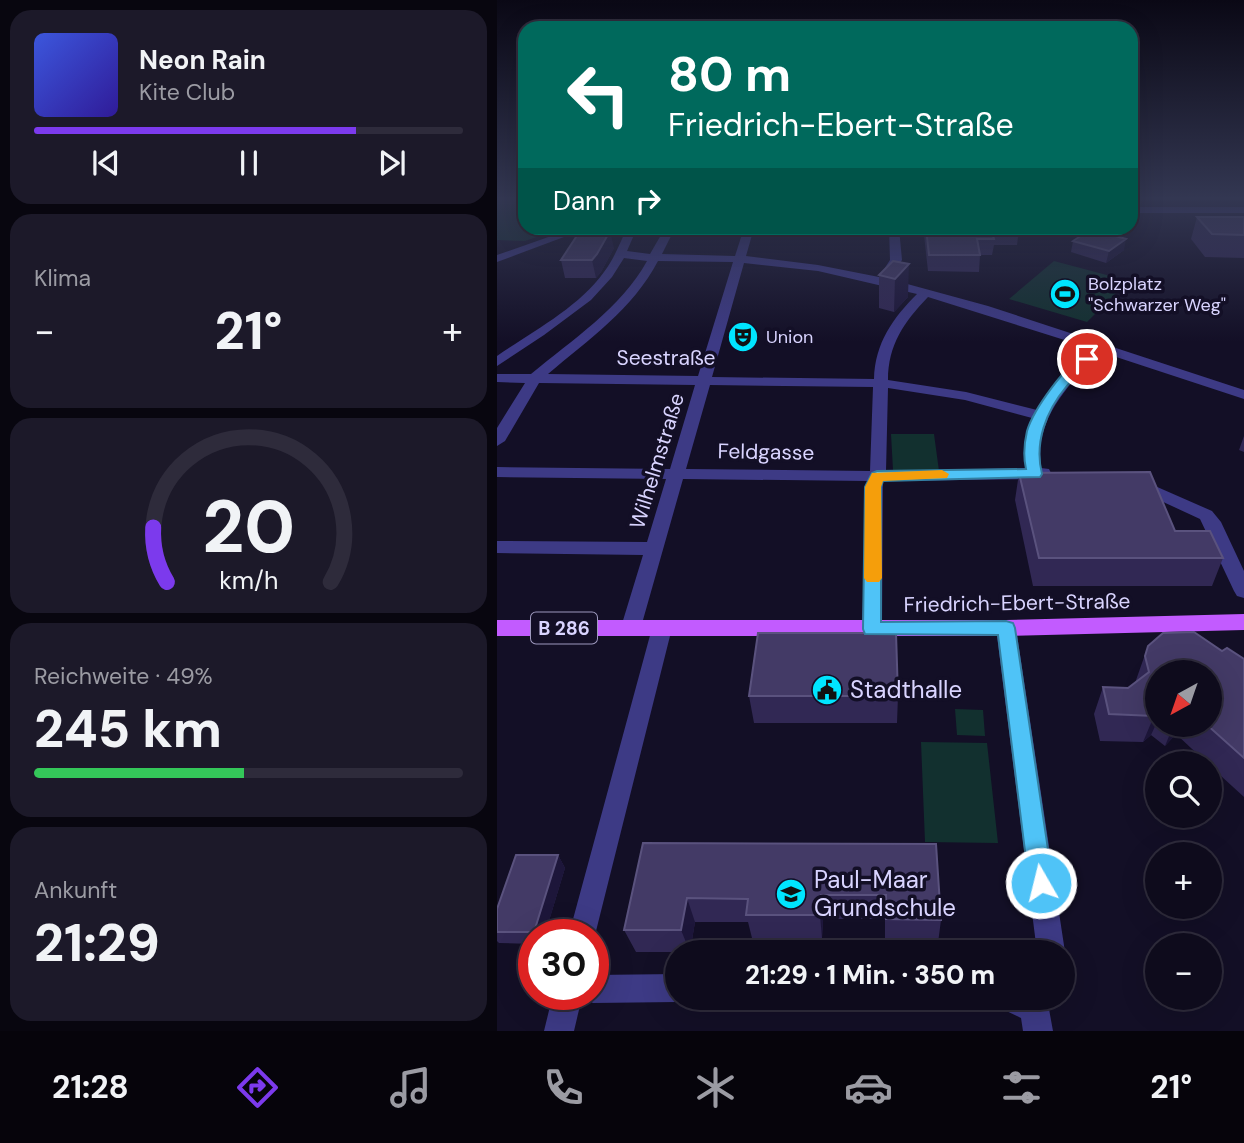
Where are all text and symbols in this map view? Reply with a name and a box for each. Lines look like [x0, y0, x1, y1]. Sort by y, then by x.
text: 80 m [668, 42, 791, 106]
text: Neon Rain [139, 43, 266, 77]
icon: left [553, 49, 644, 140]
text: Kite Club [139, 77, 235, 107]
text: Friedrich-Ebert-Straße [668, 104, 1014, 146]
icon: previous [87, 144, 125, 182]
icon: pause [230, 144, 268, 182]
icon: next [373, 144, 411, 182]
icon: right [629, 182, 667, 220]
text: Dann [553, 184, 615, 218]
text: Klima [34, 263, 91, 293]
place label: Bolzplatz "Schwarzer Weg" [1088, 272, 1226, 317]
sports icon: Bolzplatz "Schwarzer Weg" [1048, 277, 1082, 311]
text: 21° [214, 297, 283, 365]
text: − [34, 306, 55, 356]
text: + [442, 306, 463, 356]
theatre icon: Union [726, 320, 760, 354]
place label: Union [766, 325, 813, 349]
pin [1057, 329, 1117, 389]
icon: arrive [1068, 340, 1106, 378]
street label: Seestraße [616, 344, 716, 372]
street label: Wilhelmstraße [623, 390, 691, 532]
street label: Feldgasse [717, 437, 815, 467]
text: 20 [202, 480, 295, 575]
text: km/h [219, 563, 278, 596]
street label: Friedrich-Ebert-Straße [903, 587, 1131, 619]
road number: B 286 [531, 612, 597, 643]
north arrow [1145, 660, 1221, 737]
map controls [1145, 660, 1222, 1010]
text: Reichweite · 49% [34, 661, 213, 691]
public building icon: Stadthalle [810, 673, 844, 707]
place label: Stadthalle [850, 674, 962, 705]
text: 245 km [34, 695, 222, 763]
button: search [1145, 751, 1222, 828]
button: + [1145, 842, 1222, 919]
position arrow [1004, 846, 1078, 920]
place label: Paul-Maar Grundschule [814, 864, 956, 923]
text: Ankunft [34, 875, 117, 905]
school or university icon: Paul-Maar Grundschule [774, 877, 808, 911]
text: 21:29 [34, 909, 160, 977]
speed limit sign: 30 [518, 919, 609, 1010]
button: − [1145, 933, 1222, 1010]
text: 21:29 · 1 Min. · 350 m [745, 958, 995, 992]
icon: directions [233, 1063, 282, 1112]
icon: music [386, 1063, 435, 1112]
icon: phone [539, 1063, 588, 1112]
icon: climate [691, 1063, 740, 1112]
icon: car [844, 1063, 893, 1112]
icon: filters [997, 1063, 1046, 1112]
text: 21:28 [52, 1066, 129, 1108]
text: 21° [1150, 1066, 1192, 1108]

